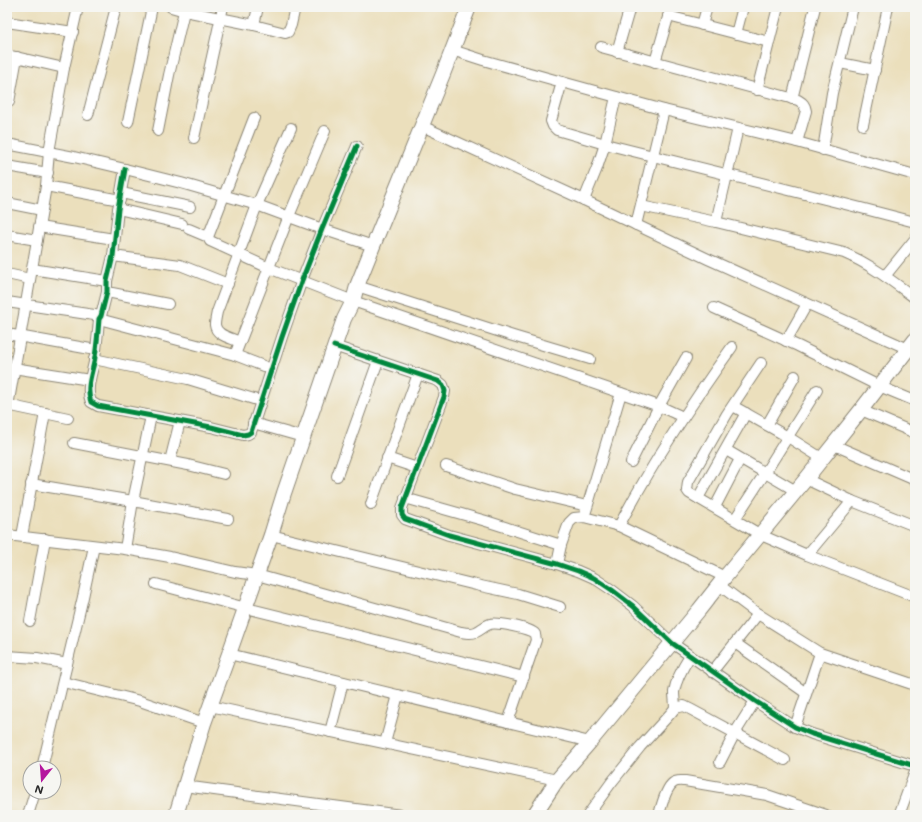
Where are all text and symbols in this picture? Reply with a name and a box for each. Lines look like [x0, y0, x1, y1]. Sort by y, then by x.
north arrow [22, 760, 62, 800]
text: N [33, 782, 45, 798]

